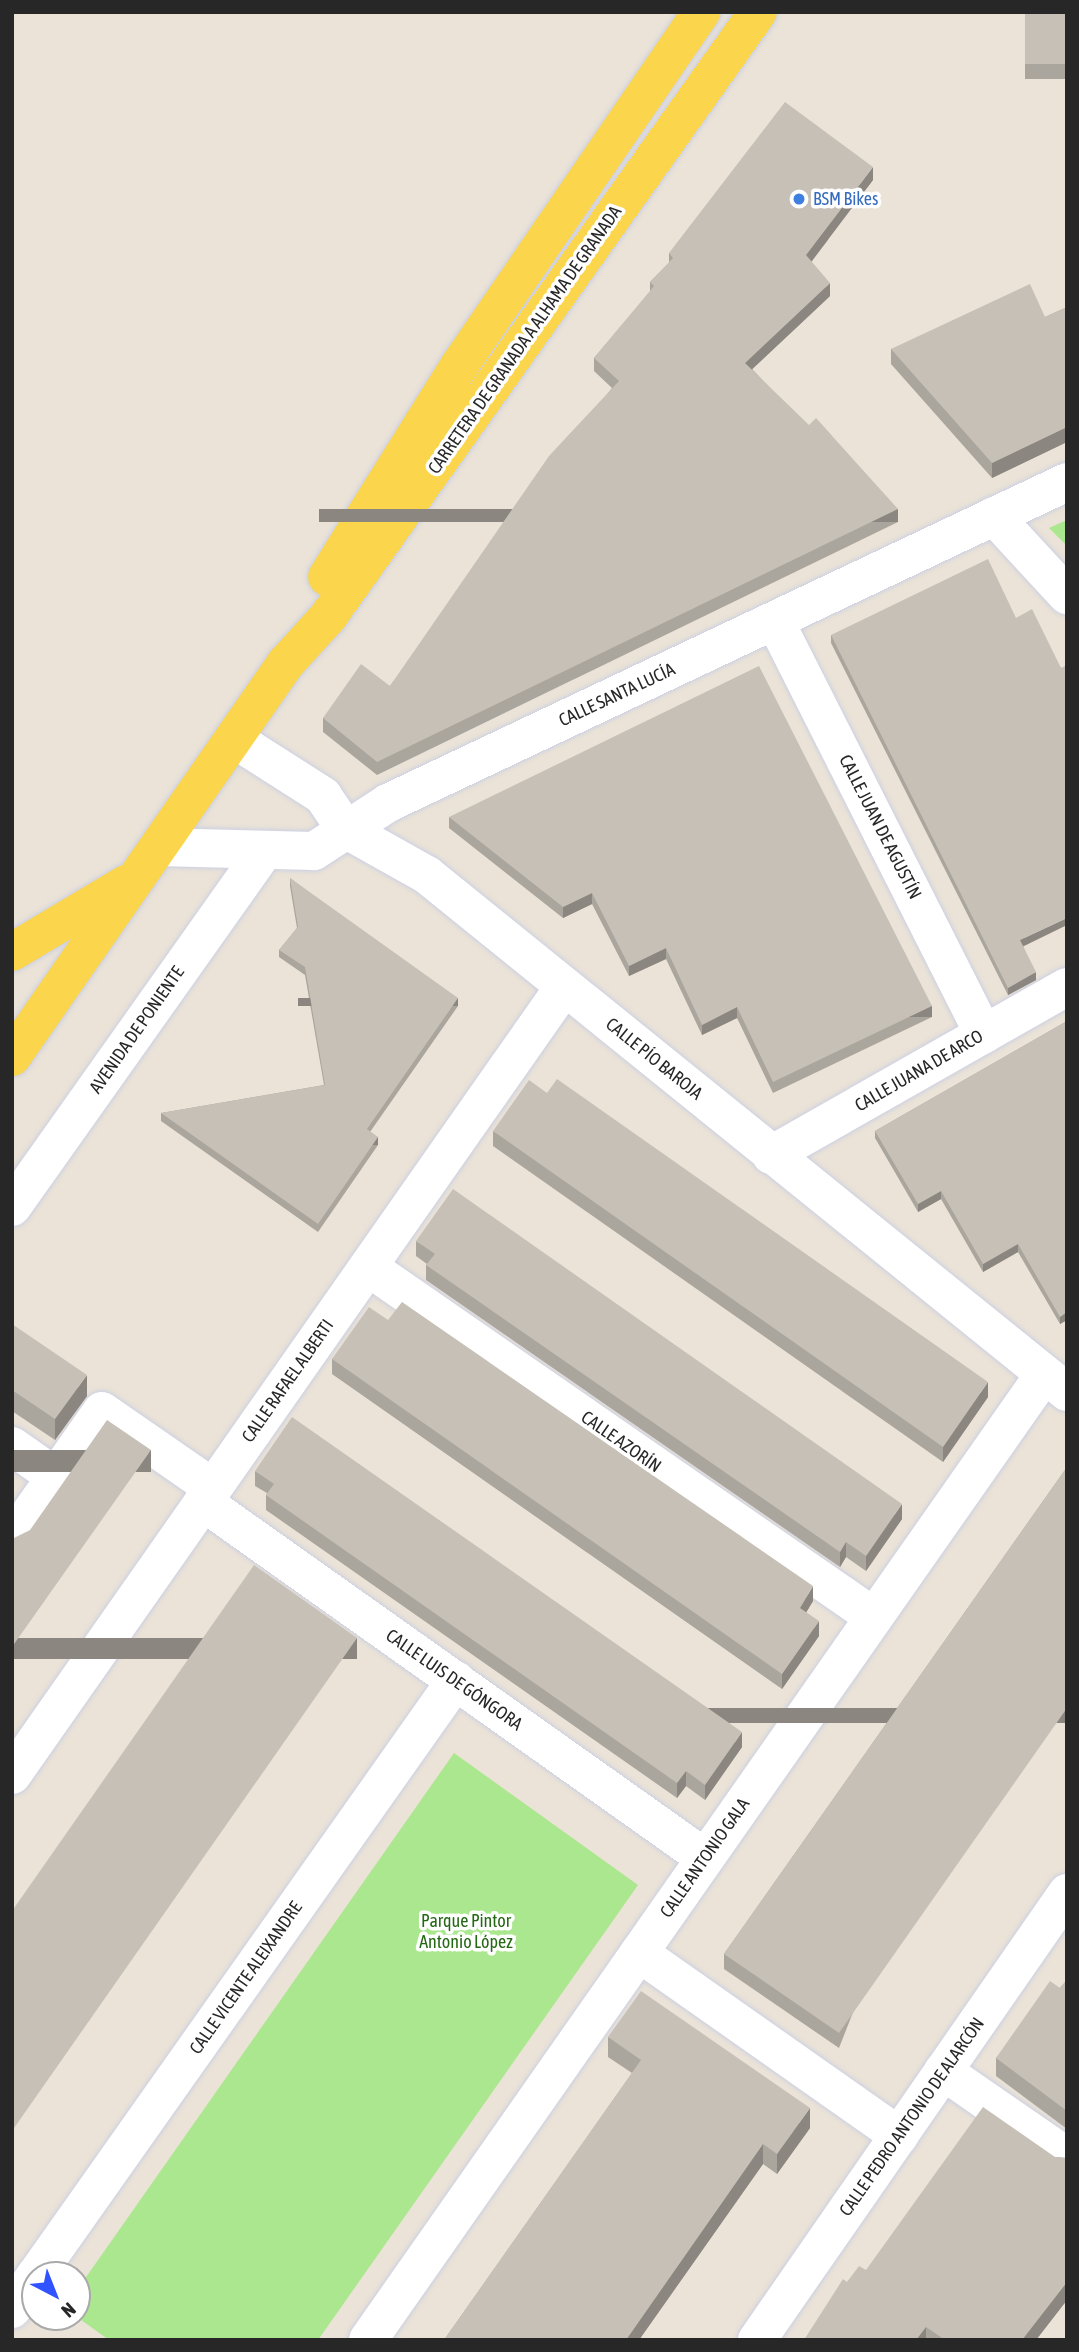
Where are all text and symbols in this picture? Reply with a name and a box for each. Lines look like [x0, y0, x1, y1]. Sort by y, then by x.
place label: BSM Bikes [813, 188, 878, 210]
marker: BSM Bikes [791, 191, 807, 207]
street label: CARRETERA DE GRANADA A ALHAMA DE GRANADA [424, 202, 626, 478]
street label: CALLE SANTA LUCÍA [556, 659, 678, 731]
street label: CALLE JUAN DE AGUSTÍN [834, 751, 926, 903]
street label: AVENIDA DE PONIENTE [85, 962, 189, 1098]
street label: CALLE PÍO BAROJA [601, 1013, 707, 1105]
street label: CALLE JUANA DE ARCO [851, 1026, 987, 1116]
street label: CALLE RAFAEL ALBERTI [238, 1315, 338, 1447]
street label: CALLE AZORÍN [577, 1407, 665, 1477]
street label: CALLE LUIS DE GÓNGORA [381, 1625, 527, 1735]
street label: CALLE ANTONIO GALA [656, 1794, 754, 1922]
street label: CALLE VICENTE ALEIXANDRE [185, 1898, 307, 2058]
park label: Parque Pintor Antonio López [419, 1911, 513, 1954]
street label: CALLE PEDRO ANTONIO DE ALARCÓN [835, 2014, 989, 2220]
north arrow [21, 2261, 91, 2331]
text: N [57, 2298, 80, 2322]

